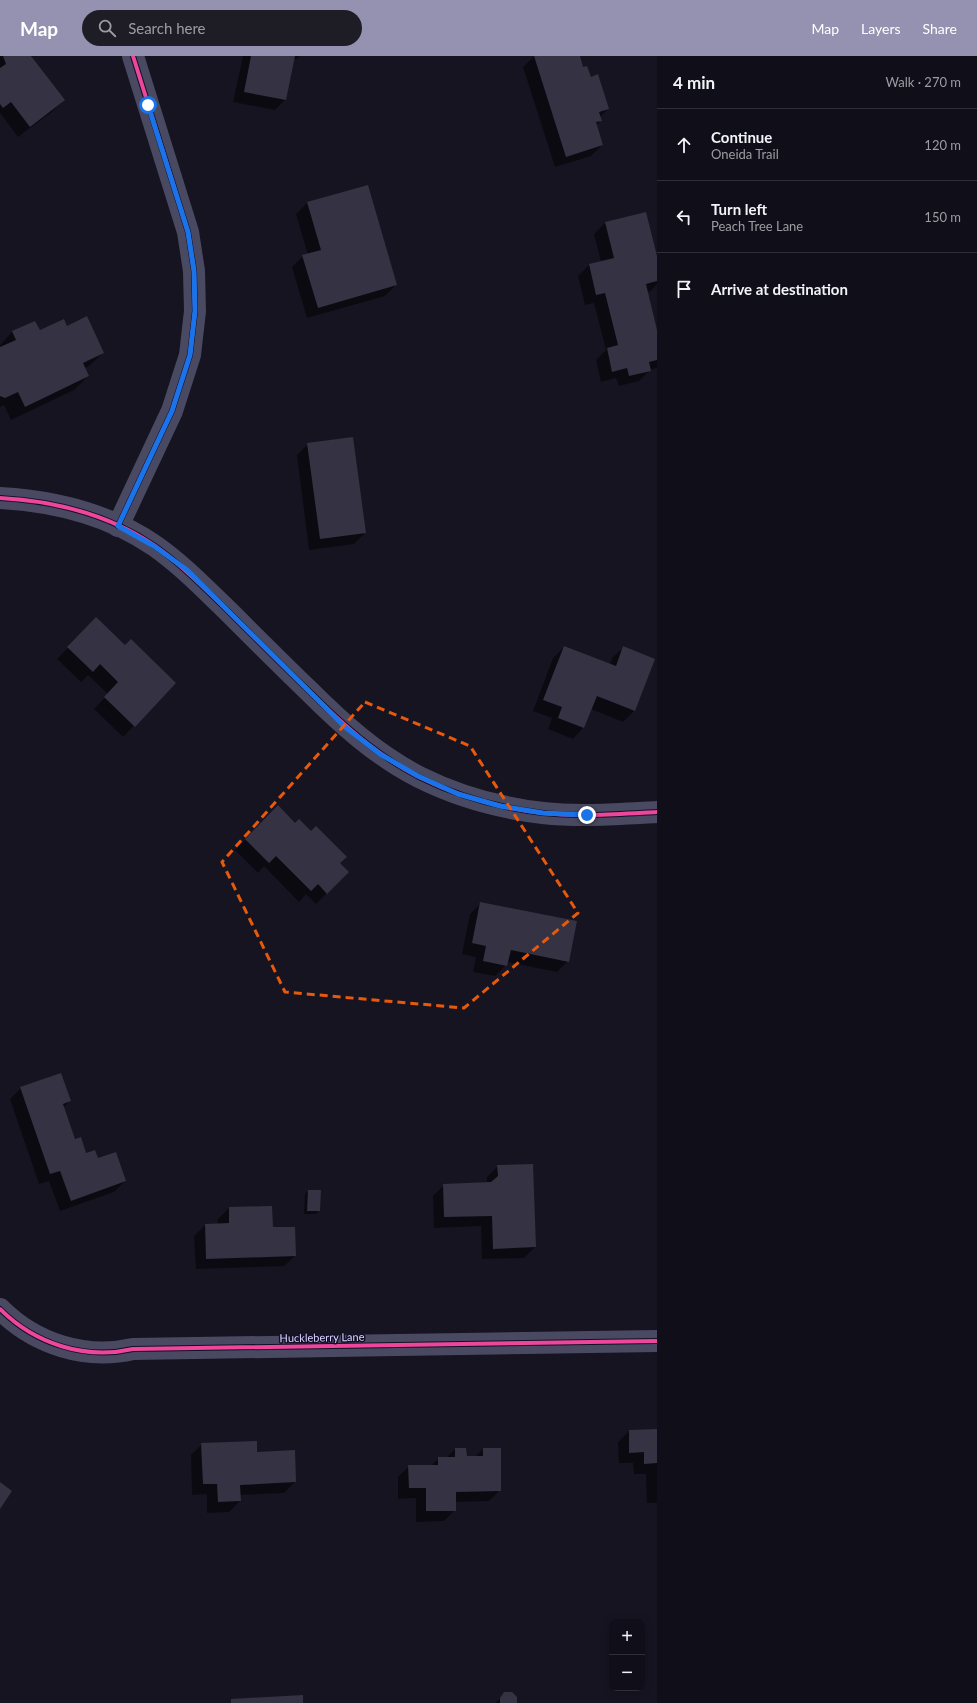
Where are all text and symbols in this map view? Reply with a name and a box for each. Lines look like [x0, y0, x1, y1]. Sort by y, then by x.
search box [82, 10, 362, 46]
text: Map [20, 17, 58, 40]
icon: search [96, 17, 118, 39]
text: Search here [128, 19, 206, 37]
text: Map [811, 20, 839, 37]
text: Layers [861, 20, 901, 37]
text: Share [923, 20, 957, 37]
text: 4 min [673, 72, 715, 93]
text: Walk · 270 m [885, 74, 961, 90]
route start [139, 96, 157, 114]
text: Continue [711, 128, 772, 146]
icon: ahead [673, 134, 695, 156]
text: 120 m [924, 137, 961, 153]
text: Oneida Trail [711, 146, 779, 162]
text: Turn left [711, 200, 767, 218]
icon: left [673, 206, 695, 228]
text: 150 m [924, 209, 961, 225]
text: Peach Tree Lane [711, 218, 803, 234]
icon: arrive [673, 278, 695, 300]
text: Arrive at destination [711, 280, 848, 298]
route end [578, 806, 596, 824]
street label: Huckleberry Lane [279, 1330, 365, 1344]
map controls [609, 1619, 645, 1691]
button: + [609, 1619, 645, 1655]
button: − [609, 1655, 645, 1691]

